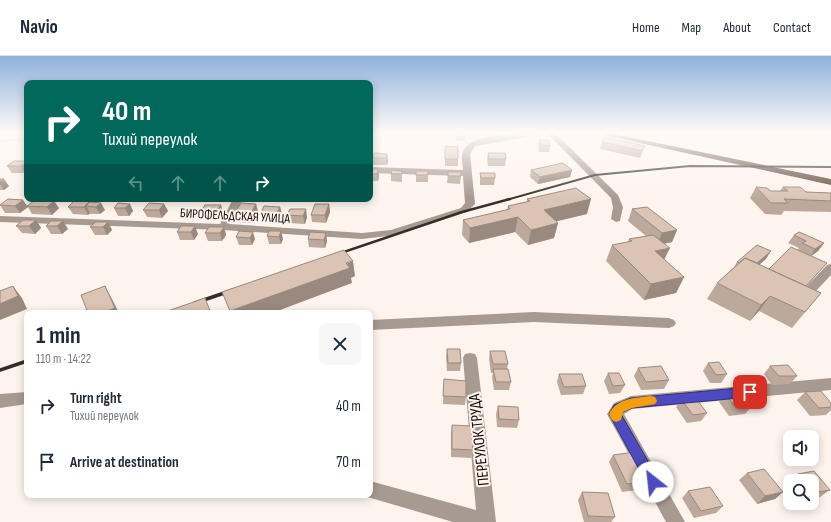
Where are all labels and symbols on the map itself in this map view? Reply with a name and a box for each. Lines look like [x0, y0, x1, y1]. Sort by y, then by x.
street label: БИРОФЕЛЬДСКАЯ УЛИЦА [180, 205, 291, 227]
pin [733, 375, 767, 409]
street label: ПЕРЕУЛОК ТРУДА [465, 393, 494, 487]
position arrow [632, 461, 674, 503]

